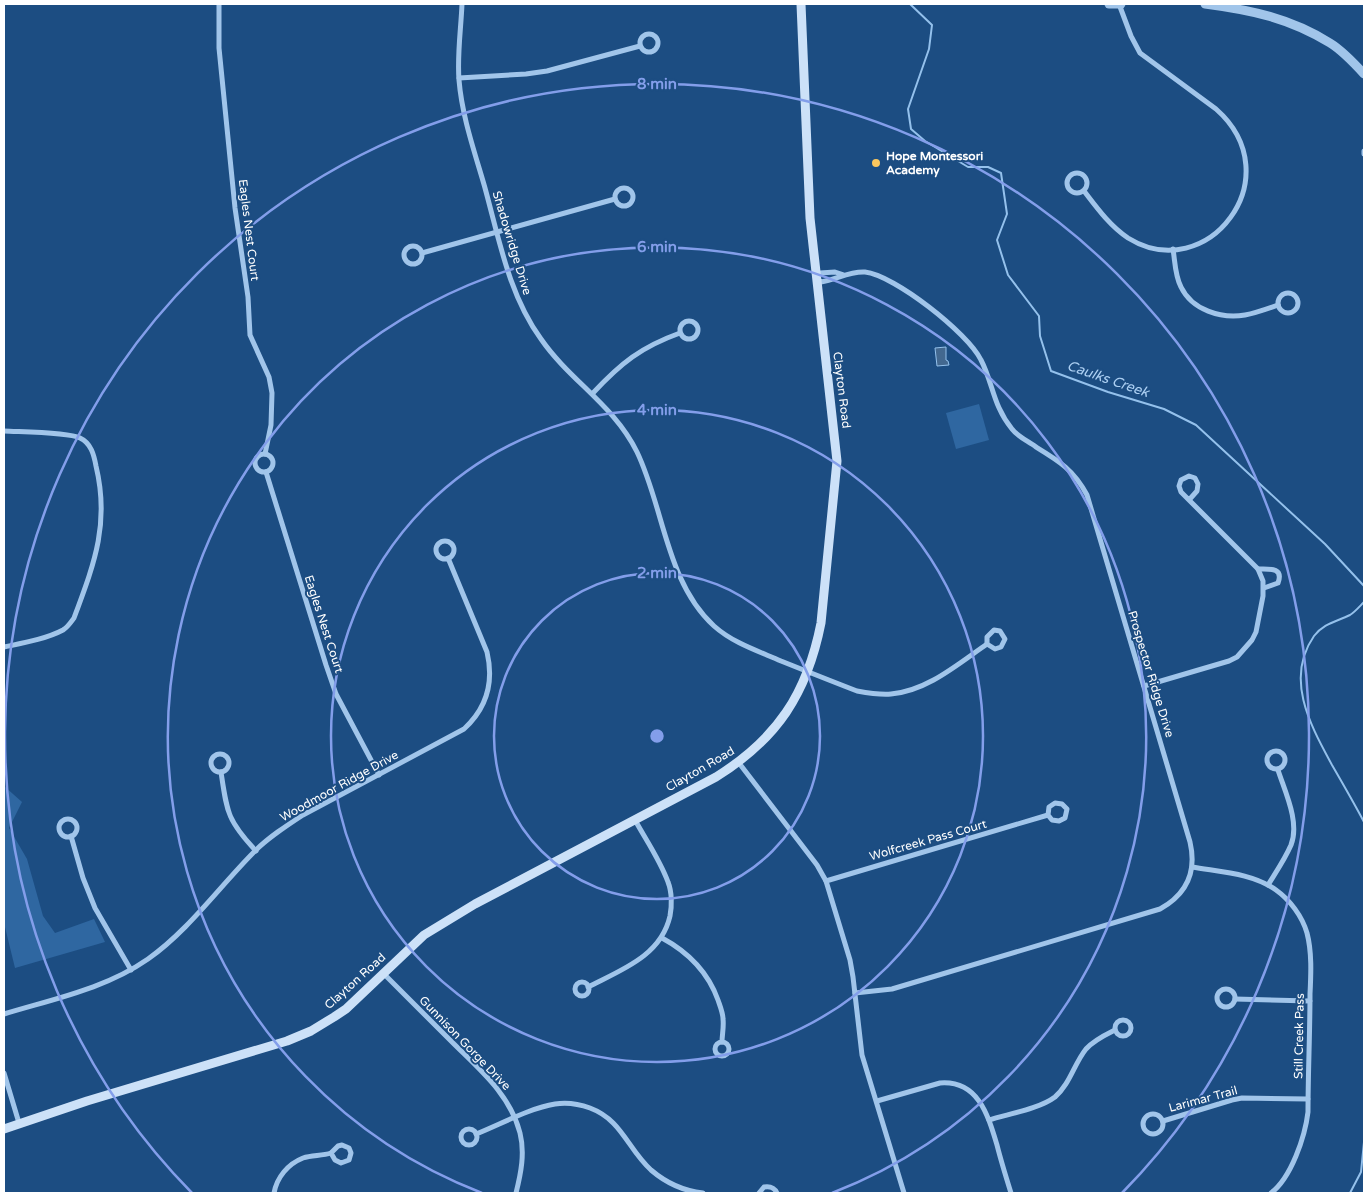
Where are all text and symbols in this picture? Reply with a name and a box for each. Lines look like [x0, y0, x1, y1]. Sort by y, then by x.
text: 8 min [637, 75, 677, 93]
place label: Hope Montessori Academy [886, 149, 983, 178]
marker: Hope Montessori Academy [870, 157, 882, 169]
street label: Eagles Nest Court [236, 178, 262, 282]
street label: Shadowridge Drive [490, 189, 535, 297]
text: 6 min [637, 238, 677, 256]
street label: Clayton Road [830, 351, 854, 429]
water label: Caulks Creek [1065, 357, 1153, 401]
text: 4 min [637, 401, 677, 419]
text: 2 min [637, 564, 677, 582]
street label: Eagles Nest Court [302, 573, 347, 675]
street label: Prospector Ridge Drive [1125, 609, 1177, 739]
centre of rings [648, 727, 666, 745]
street label: Clayton Road [663, 744, 737, 794]
street label: Woodmoor Ridge Drive [277, 747, 401, 824]
street label: Wolfcreek Pass Court [868, 816, 989, 863]
street label: Clayton Road [322, 950, 388, 1012]
street label: Gunnison Gorge Drive [416, 993, 514, 1093]
street label: Still Creek Pass [1291, 993, 1307, 1079]
street label: Larimar Trail [1167, 1083, 1239, 1115]

